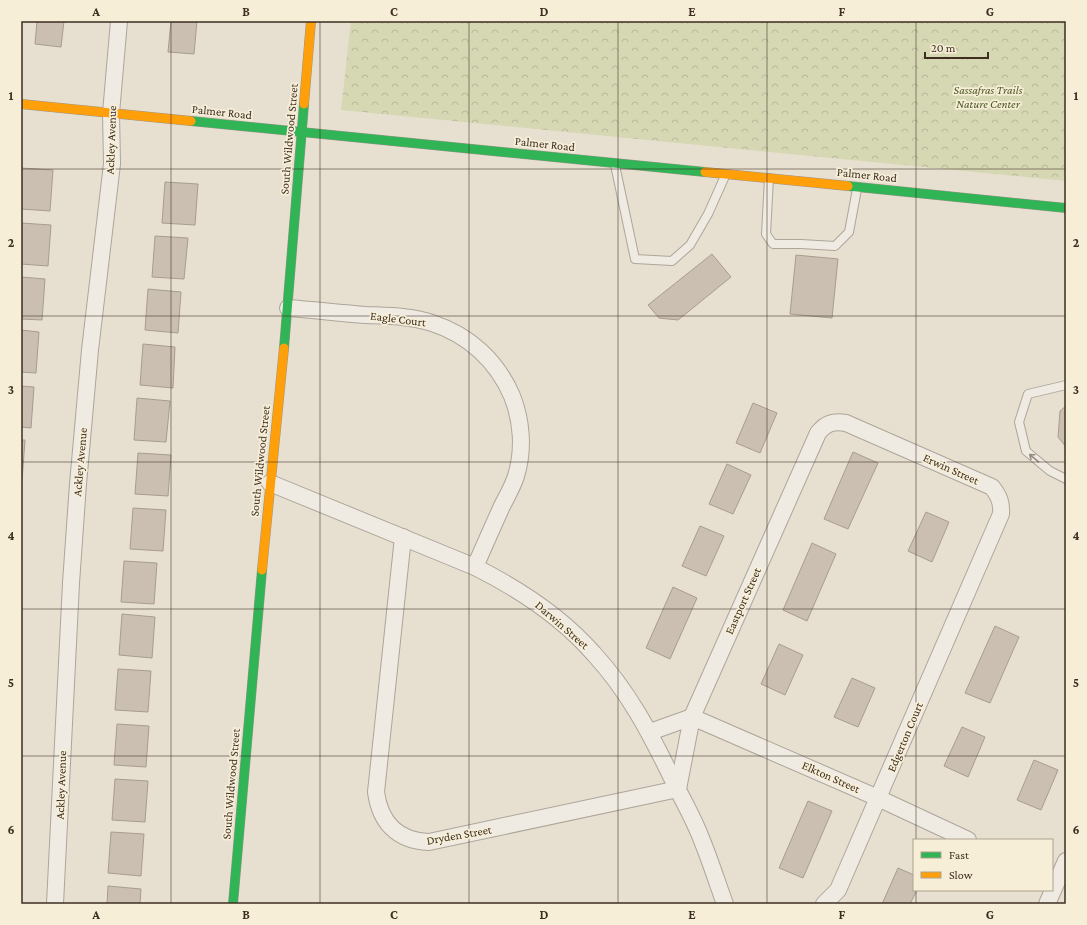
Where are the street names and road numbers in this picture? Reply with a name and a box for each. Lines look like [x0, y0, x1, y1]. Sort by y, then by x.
street label: South Wildwood Street [277, 82, 301, 195]
street label: Palmer Road [191, 102, 253, 122]
street label: Ackley Avenue [103, 105, 119, 175]
street label: Palmer Road [514, 134, 576, 154]
street label: Palmer Road [836, 165, 898, 185]
street label: Eagle Court [369, 309, 428, 329]
street label: South Wildwood Street [247, 404, 273, 517]
street label: Ackley Avenue [70, 427, 90, 497]
street label: Erwin Street [921, 450, 982, 488]
street label: Eastport Street [722, 565, 764, 637]
street label: Darwin Street [532, 598, 593, 653]
street label: Edgerton Court [884, 699, 926, 774]
street label: South Wildwood Street [219, 727, 243, 840]
street label: Ackley Avenue [53, 750, 69, 820]
street label: Elkton Street [800, 758, 863, 796]
street label: Dryden Street [425, 822, 494, 848]

